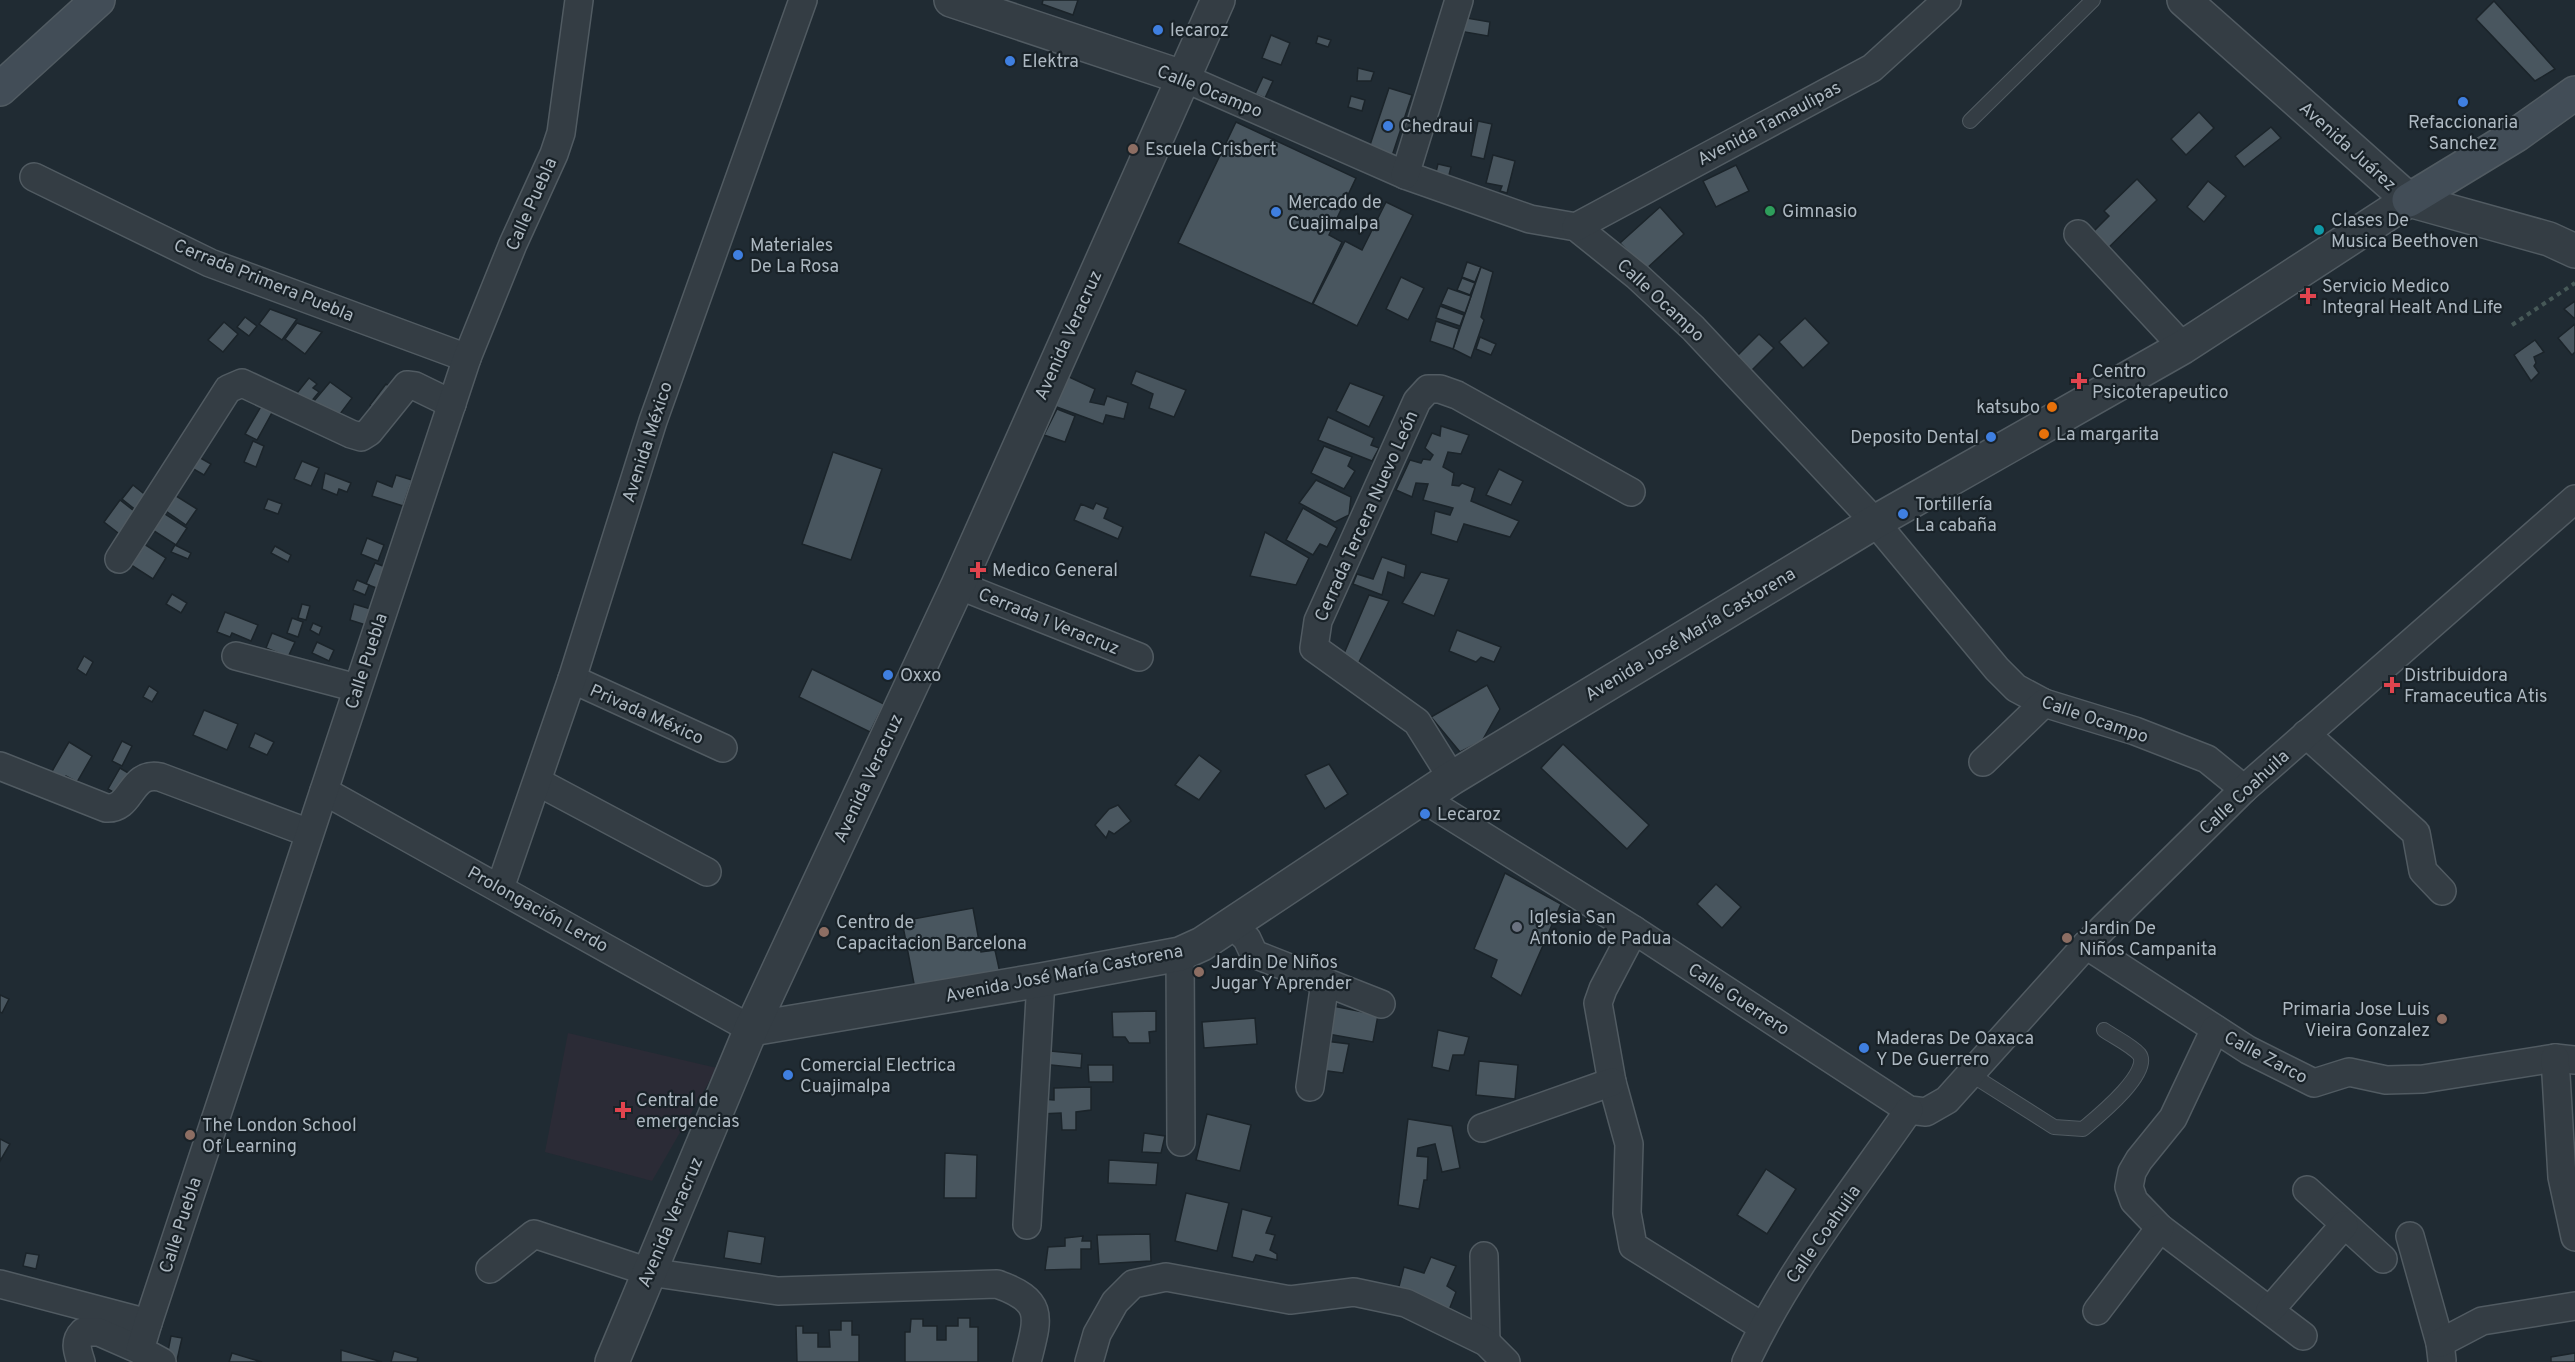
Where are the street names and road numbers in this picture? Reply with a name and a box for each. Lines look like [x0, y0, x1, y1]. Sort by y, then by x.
street label: Calle Ocampo [1153, 61, 1266, 124]
street label: Avenida Tamaulipas [1694, 77, 1846, 172]
street label: Avenida Juárez [2293, 97, 2401, 197]
street label: Calle Puebla [502, 154, 563, 255]
street label: Cerrada Primera Puebla [170, 235, 357, 328]
street label: Calle Ocampo [1611, 255, 1709, 348]
street label: Avenida Veracruz [1031, 267, 1108, 404]
street label: Avenida México [618, 379, 679, 506]
street label: Cerrada Tercera Nuevo León [1310, 408, 1424, 626]
street label: Avenida José María Castorena [1581, 563, 1800, 707]
street label: Cerrada 1 Veracruz [974, 584, 1122, 661]
street label: Calle Puebla [341, 611, 394, 712]
street label: Privada México [586, 680, 707, 751]
street label: Calle Ocampo [2038, 691, 2151, 750]
street label: Avenida Veracruz [829, 711, 909, 847]
street label: Calle Coahuila [2195, 745, 2295, 841]
street label: Prolongación Lerdo [463, 862, 612, 959]
street label: Avenida José María Castorena [943, 940, 1185, 1009]
street label: Calle Guerrero [1683, 959, 1793, 1042]
street label: Calle Zarco [2219, 1027, 2311, 1090]
street label: Avenida Veracruz [634, 1154, 709, 1291]
street label: Calle Puebla [155, 1175, 208, 1276]
street label: Calle Coahuila [1782, 1181, 1867, 1289]

